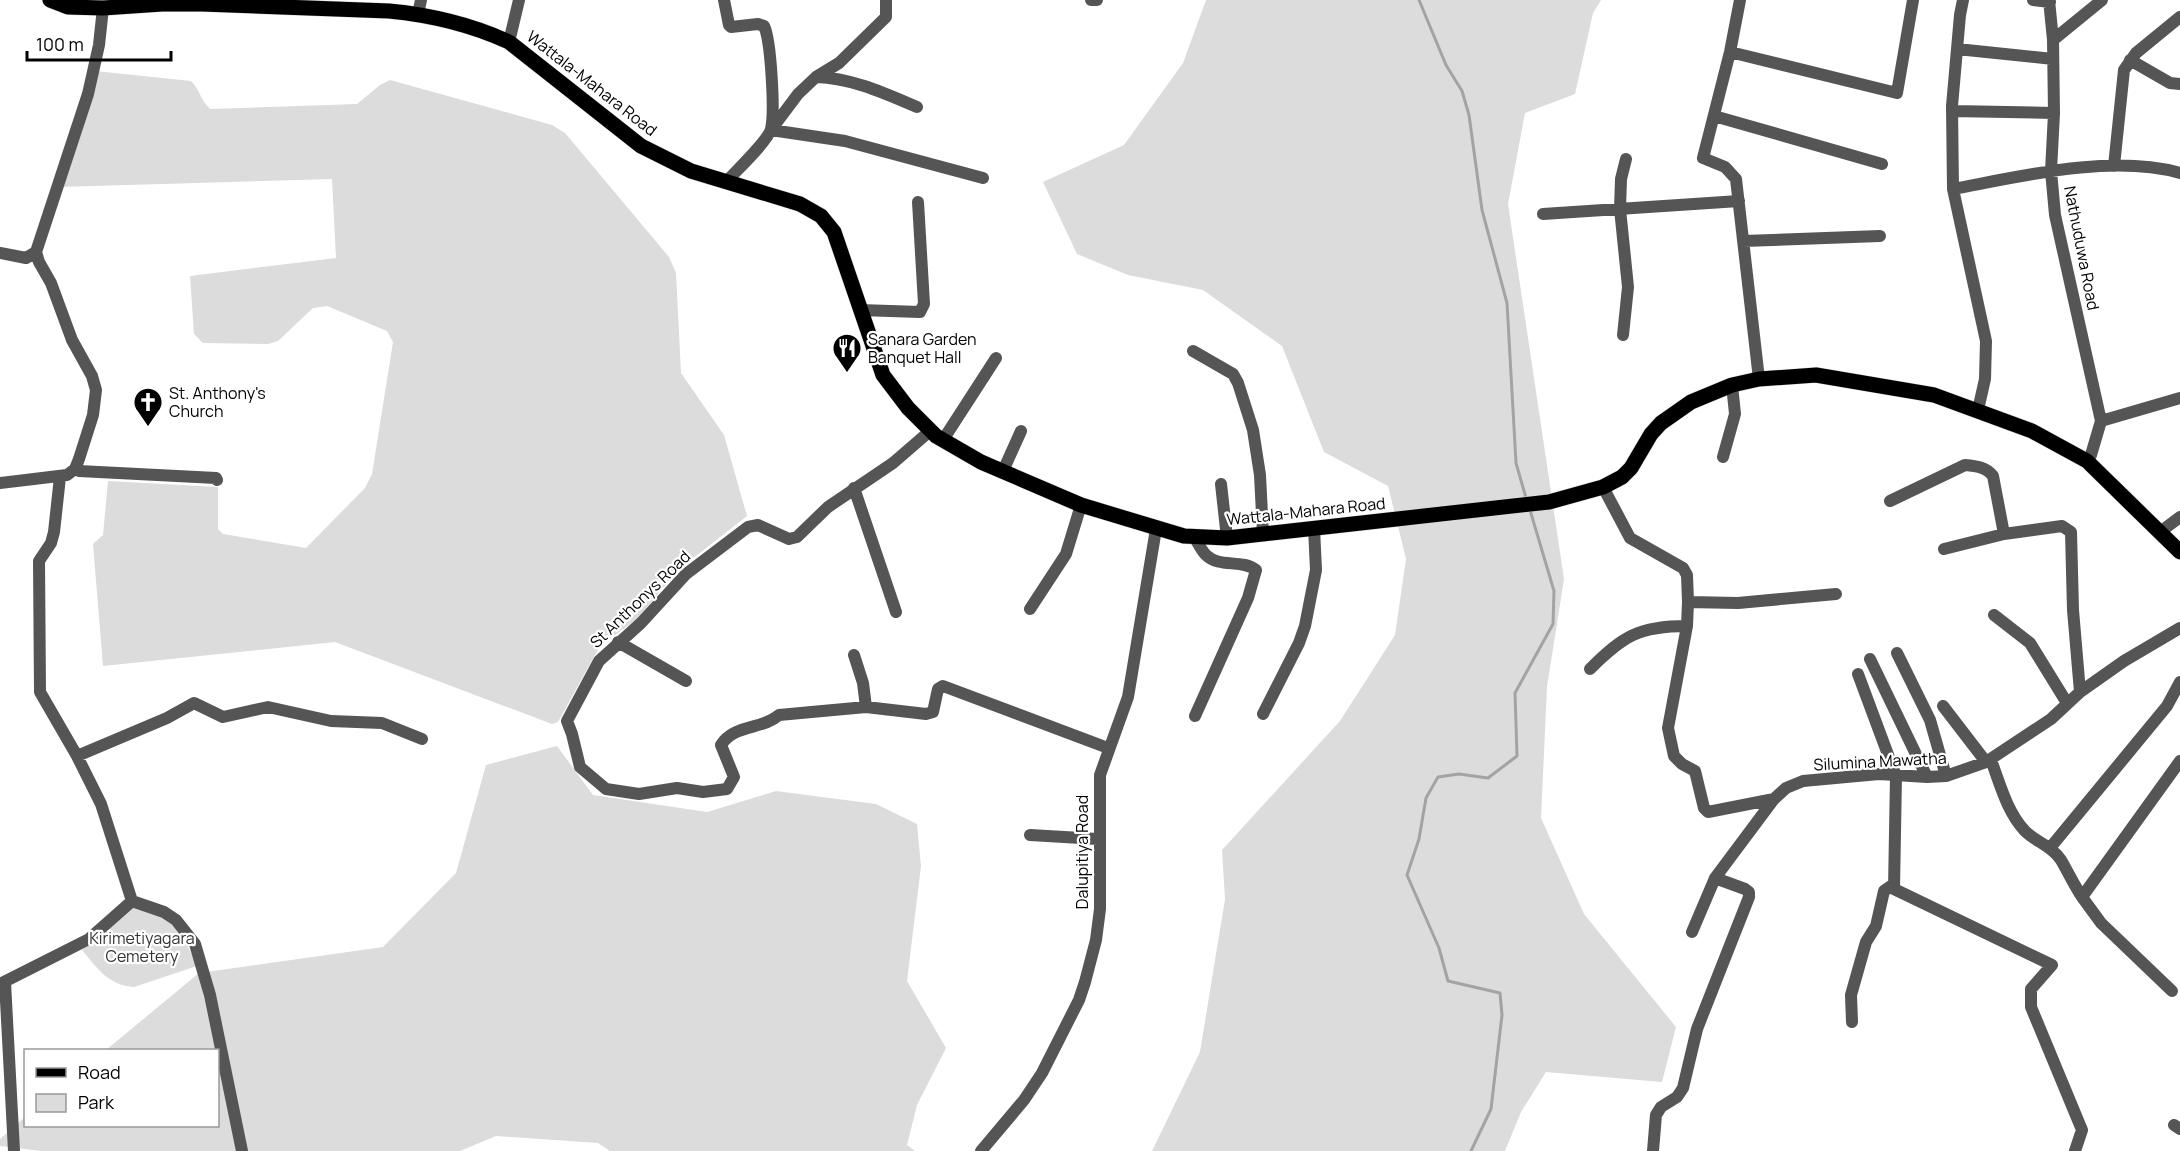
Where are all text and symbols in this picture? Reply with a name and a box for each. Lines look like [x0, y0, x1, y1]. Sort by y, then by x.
scale bar [27, 24, 171, 62]
street label: Wattala-Mahara Road [522, 25, 662, 141]
text: 100 m [36, 32, 84, 56]
street label: Nathuduwa Road [2059, 184, 2105, 312]
place label: Sanara Garden Banquet Hall [868, 328, 977, 368]
restaurant icon: Sanara Garden Banquet Hall [831, 332, 863, 374]
place label: St. Anthony's Church [169, 382, 266, 422]
church icon: St. Anthony's Church [132, 386, 164, 428]
street label: Wattala-Mahara Road [1226, 492, 1386, 530]
street label: St Anthonys Road [585, 545, 695, 653]
street label: Silumina Mawatha [1813, 747, 1947, 775]
street label: Dalupitiya Road [1071, 795, 1093, 909]
park label: Kirimetiyagara Cemetery [89, 927, 195, 967]
legend [24, 1049, 219, 1127]
text: Road [78, 1060, 121, 1084]
text: Park [78, 1090, 115, 1114]

